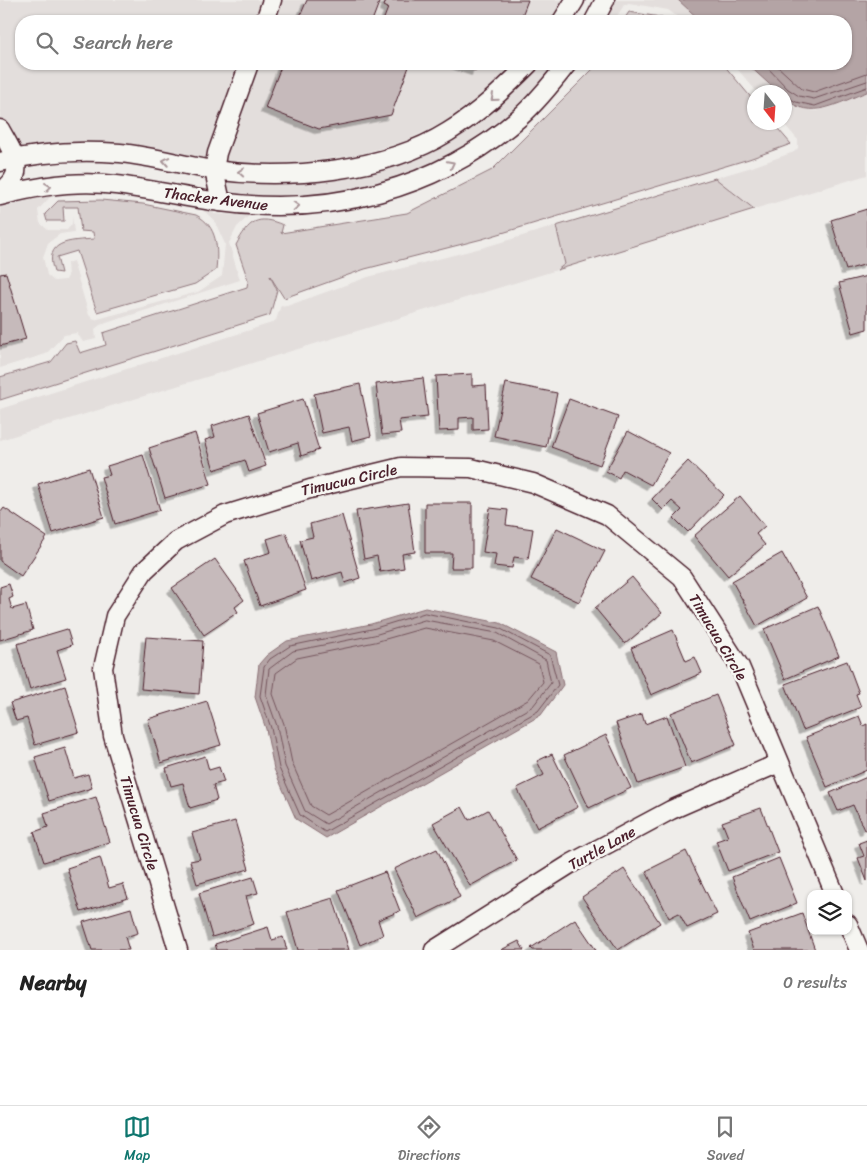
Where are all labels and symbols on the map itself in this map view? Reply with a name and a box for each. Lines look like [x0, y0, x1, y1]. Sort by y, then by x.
north arrow [747, 85, 792, 130]
one-way arrow [491, 92, 500, 101]
one-way arrow [162, 157, 171, 167]
one-way arrow [446, 160, 455, 170]
one-way arrow [237, 166, 245, 177]
street label: Thacker Avenue [162, 180, 270, 218]
one-way arrow [44, 182, 52, 192]
one-way arrow [292, 201, 300, 211]
street label: Timucua Circle [299, 456, 399, 504]
street label: Timucua Circle [682, 588, 754, 686]
street label: Timucua Circle [112, 773, 166, 873]
street label: Turtle Lane [563, 819, 641, 877]

